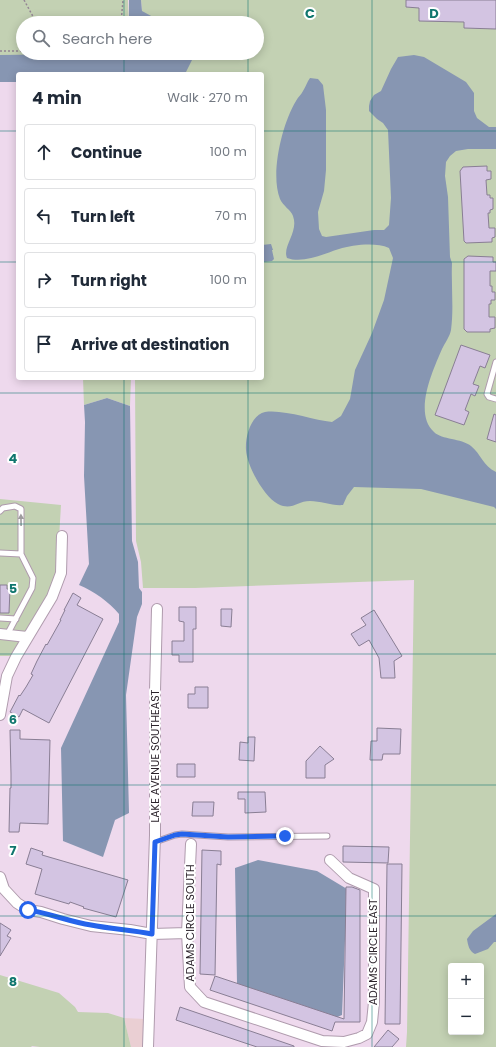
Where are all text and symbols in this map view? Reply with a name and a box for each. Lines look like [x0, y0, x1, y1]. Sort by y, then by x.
text: C [305, 4, 315, 23]
text: D [429, 4, 439, 23]
search box [16, 16, 264, 60]
icon: search [30, 27, 52, 49]
text: Search here [62, 28, 152, 49]
text: 4 min [32, 86, 82, 110]
text: Walk · 270 m [167, 88, 248, 107]
icon: ahead [33, 141, 55, 163]
text: Continue [71, 142, 142, 163]
text: 100 m [210, 142, 247, 161]
icon: left [33, 205, 55, 227]
text: Turn left [71, 206, 135, 227]
text: 70 m [215, 206, 247, 225]
icon: right [33, 269, 55, 291]
text: Turn right [71, 270, 147, 291]
text: 100 m [210, 270, 247, 289]
icon: arrive [33, 333, 55, 355]
text: Arrive at destination [71, 334, 229, 355]
text: 4 [9, 449, 18, 468]
one-way arrow [18, 514, 25, 526]
text: 5 [9, 579, 17, 598]
street label: LAKE AVENUE SOUTHEAST [147, 689, 163, 823]
text: 6 [9, 710, 17, 729]
route end [276, 827, 294, 845]
text: 7 [10, 841, 17, 860]
street label: ADAMS CIRCLE SOUTH [182, 864, 198, 982]
street label: ADAMS CIRCLE EAST [365, 899, 381, 1005]
route start [19, 901, 37, 919]
map controls [448, 963, 484, 1035]
button: + [448, 963, 484, 999]
text: 8 [9, 972, 17, 991]
button: − [448, 999, 484, 1035]

